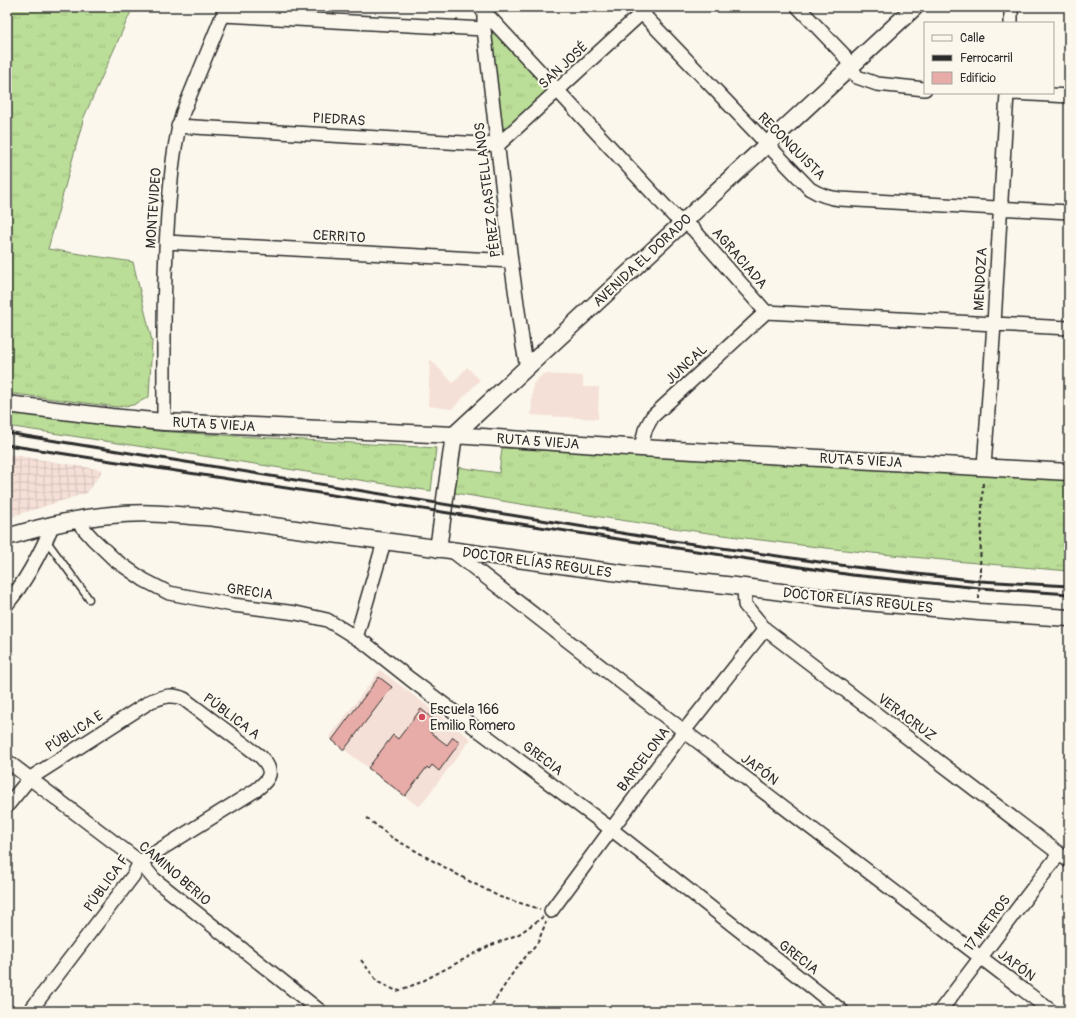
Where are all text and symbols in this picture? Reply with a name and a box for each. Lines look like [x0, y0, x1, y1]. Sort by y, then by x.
legend [924, 22, 1054, 94]
text: Calle [960, 31, 985, 46]
street label: SAN JOSÉ [534, 37, 592, 93]
text: Ferrocarril [960, 51, 1013, 66]
text: Edificio [960, 71, 996, 86]
street label: RECONQUISTA [754, 109, 829, 184]
street label: PIEDRAS [312, 110, 366, 129]
street label: PÉREZ CASTELLANOS [470, 121, 504, 259]
street label: MONTEVIDEO [142, 167, 165, 249]
street label: AVENIDA EL DORADO [590, 210, 695, 310]
street label: AGRACIADA [709, 224, 771, 292]
street label: CERRITO [312, 227, 366, 246]
street label: MENDOZA [970, 247, 991, 311]
street label: JUNCAL [662, 341, 711, 388]
street label: RUTA 5 VIEJA [172, 414, 256, 435]
street label: RUTA 5 VIEJA [496, 430, 580, 453]
street label: RUTA 5 VIEJA [819, 450, 903, 471]
street label: DOCTOR ELÍAS REGULES [461, 543, 613, 581]
street label: GRECIA [226, 580, 274, 603]
street label: DOCTOR ELÍAS REGULES [782, 583, 934, 617]
street label: PÚBLICA A [200, 690, 263, 743]
street label: VERACRUZ [874, 690, 939, 745]
place label: Escuela 166 Emilio Romero [430, 701, 516, 734]
street label: PÚBLICA E [42, 707, 106, 756]
marker: Escuela 166 Emilio Romero [417, 712, 427, 722]
street label: BARCELONA [614, 724, 673, 795]
street label: GRECIA [519, 738, 566, 779]
street label: JAPÓN [738, 749, 782, 789]
street label: CAMINO BERIO [135, 838, 214, 909]
street label: PÚBLICA F [80, 852, 133, 915]
street label: 17 METROS [961, 892, 1014, 955]
street label: GRECIA [775, 936, 822, 978]
street label: JAPÓN [995, 945, 1039, 985]

